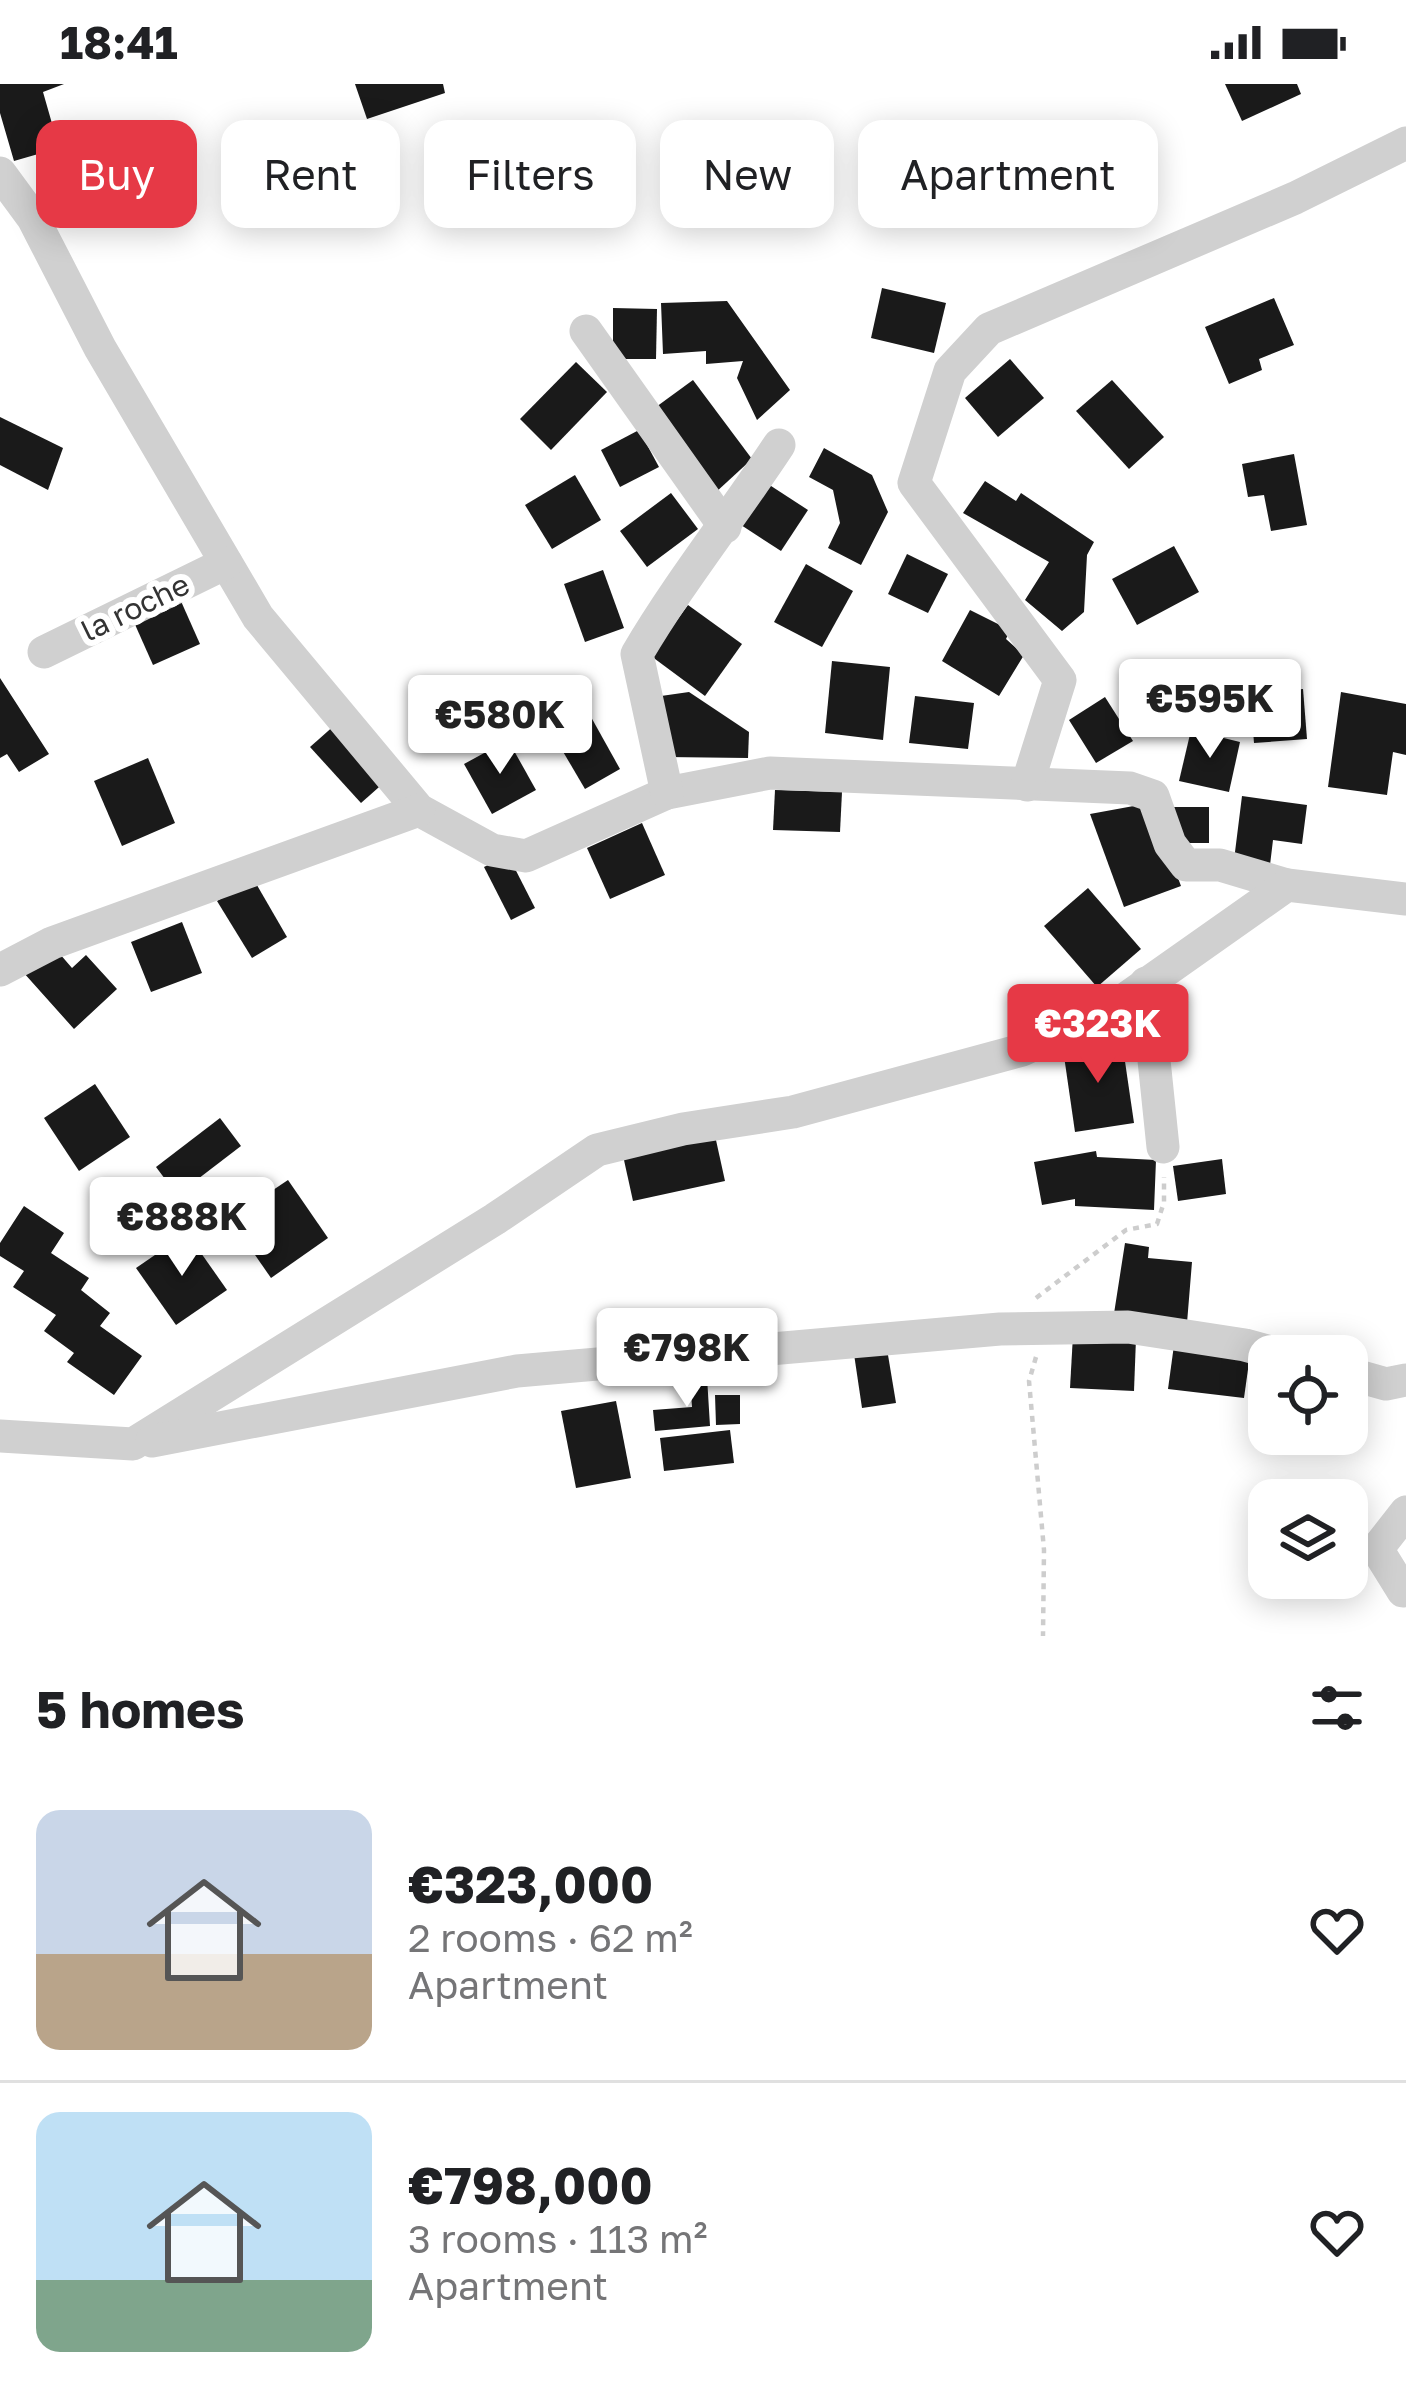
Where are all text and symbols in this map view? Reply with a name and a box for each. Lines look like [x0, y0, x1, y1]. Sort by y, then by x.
text: 18:41 [60, 15, 178, 69]
chip: Buy [36, 120, 197, 228]
chip: Rent [221, 120, 400, 228]
chip: Filters [424, 120, 636, 228]
chip: New [660, 120, 834, 228]
chip: Apartment [858, 120, 1158, 228]
street label: la roche [75, 565, 195, 649]
pin: €595K [1126, 659, 1294, 761]
text: €595K [1146, 674, 1274, 721]
pin: €580K [416, 675, 584, 777]
text: €580K [435, 690, 565, 737]
pin: €323K [1014, 984, 1182, 1086]
text: €323K [1034, 999, 1162, 1046]
pin: €888K [98, 1177, 266, 1279]
text: €888K [117, 1192, 247, 1239]
pin: €798K [603, 1308, 771, 1410]
text: €798K [624, 1323, 750, 1370]
map controls [1248, 1335, 1368, 1599]
button: locate [1248, 1335, 1368, 1455]
button: layers [1248, 1479, 1368, 1599]
icon: filters [1304, 1675, 1370, 1741]
text: 5 homes [36, 1678, 245, 1739]
text: €323,000 [408, 1853, 653, 1914]
icon: home [132, 1858, 276, 2002]
icon: heart [1304, 1897, 1370, 1963]
text: 2 rooms · 62 m² [408, 1914, 693, 1961]
text: Apartment [408, 1961, 608, 2008]
text: €798,000 [408, 2154, 653, 2215]
icon: home [132, 2160, 276, 2304]
icon: heart [1304, 2199, 1370, 2265]
text: 3 rooms · 113 m² [408, 2215, 708, 2262]
text: Apartment [408, 2262, 608, 2309]

